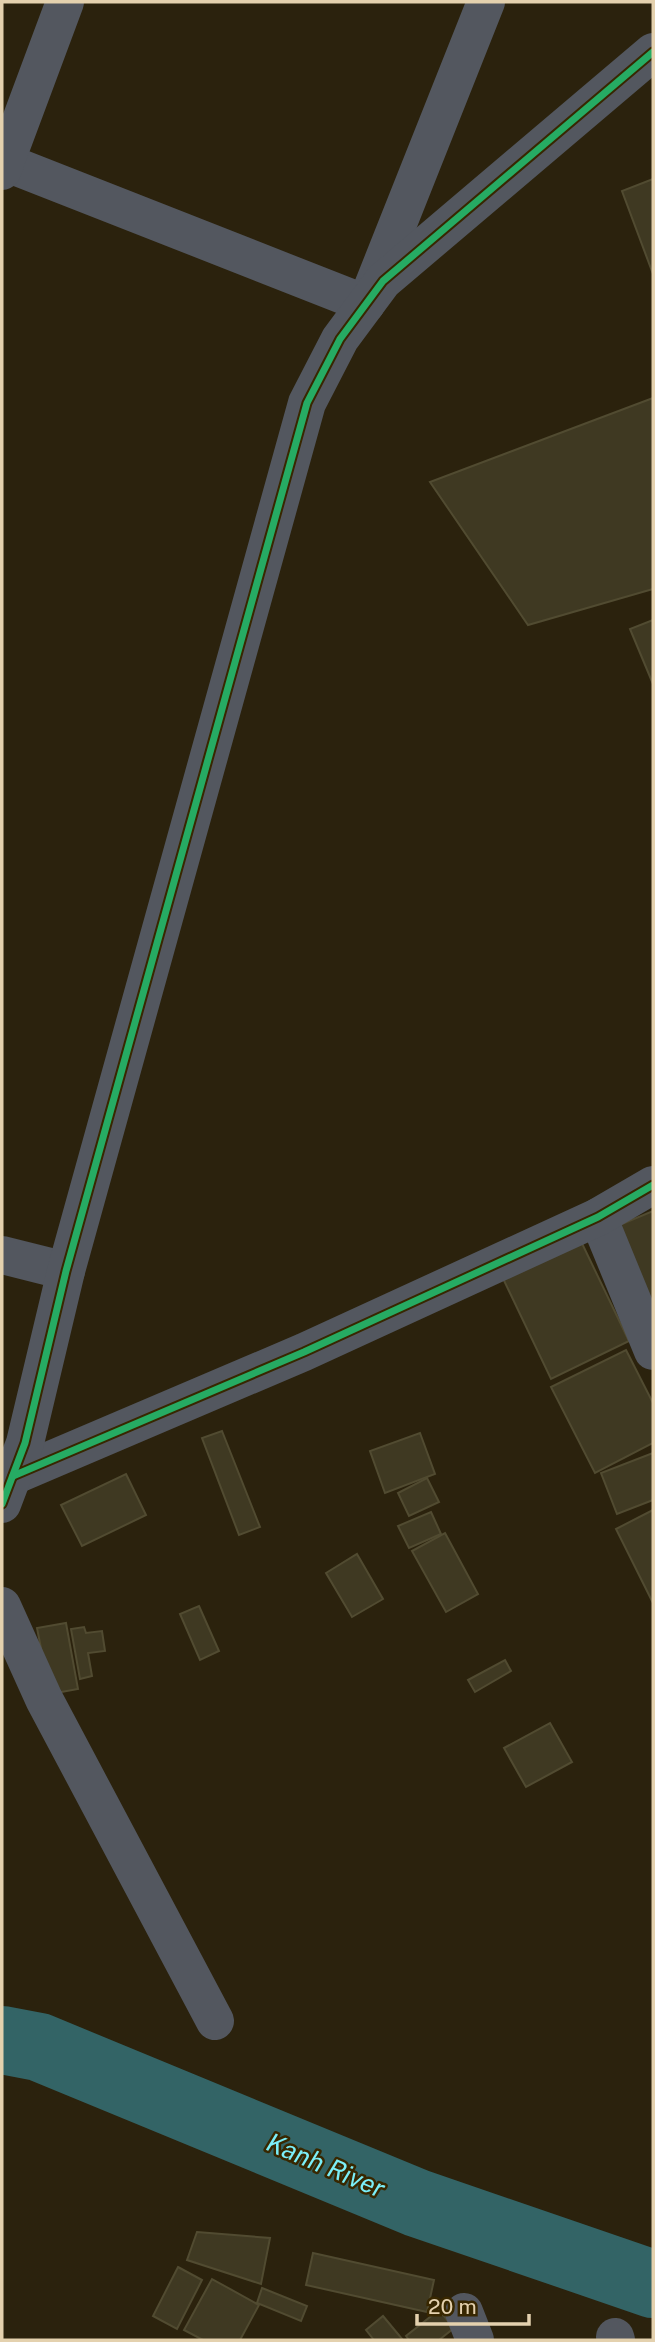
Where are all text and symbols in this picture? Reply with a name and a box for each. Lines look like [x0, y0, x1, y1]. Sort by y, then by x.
water label: Kanh River [262, 2126, 390, 2204]
scale bar [417, 2282, 529, 2326]
text: 20 m [428, 2294, 477, 2319]

